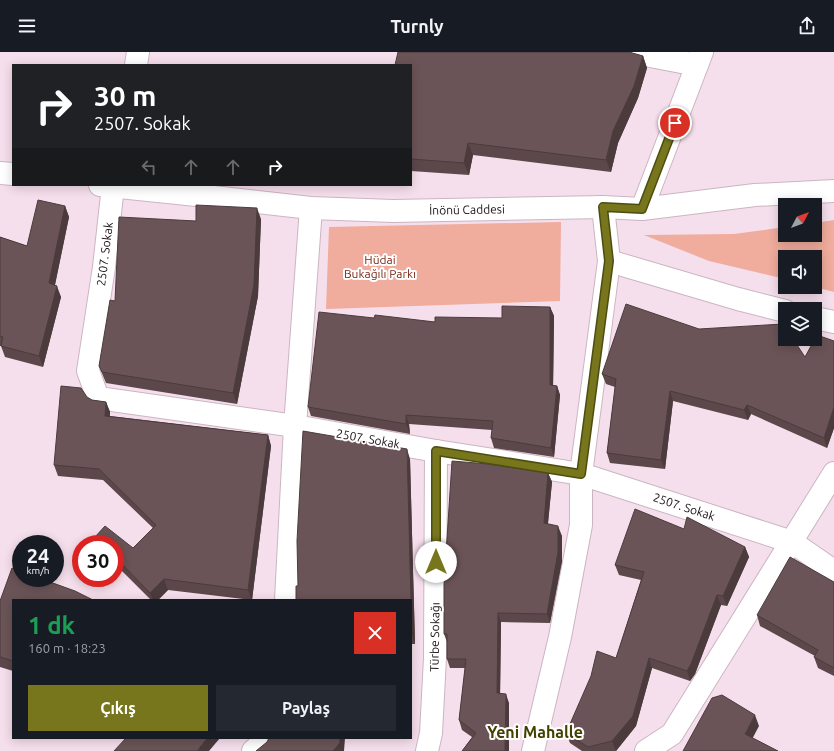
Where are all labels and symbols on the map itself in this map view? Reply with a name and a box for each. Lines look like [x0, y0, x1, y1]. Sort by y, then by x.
pin [658, 106, 692, 140]
north arrow [778, 198, 822, 242]
street label: İnönü Caddesi [429, 202, 505, 217]
street label: 2507. Sokak [94, 221, 115, 287]
park label: Hüdai Bukağılı Parkı [344, 253, 416, 280]
street label: 2507. Sokak [335, 427, 401, 450]
street label: 2507. Sokak [652, 490, 717, 523]
speed limit sign: 30 [72, 535, 124, 587]
position arrow [415, 541, 457, 583]
street label: Türbe Sokağı [427, 602, 442, 672]
district label: Yeni Mahalle [487, 723, 583, 741]

